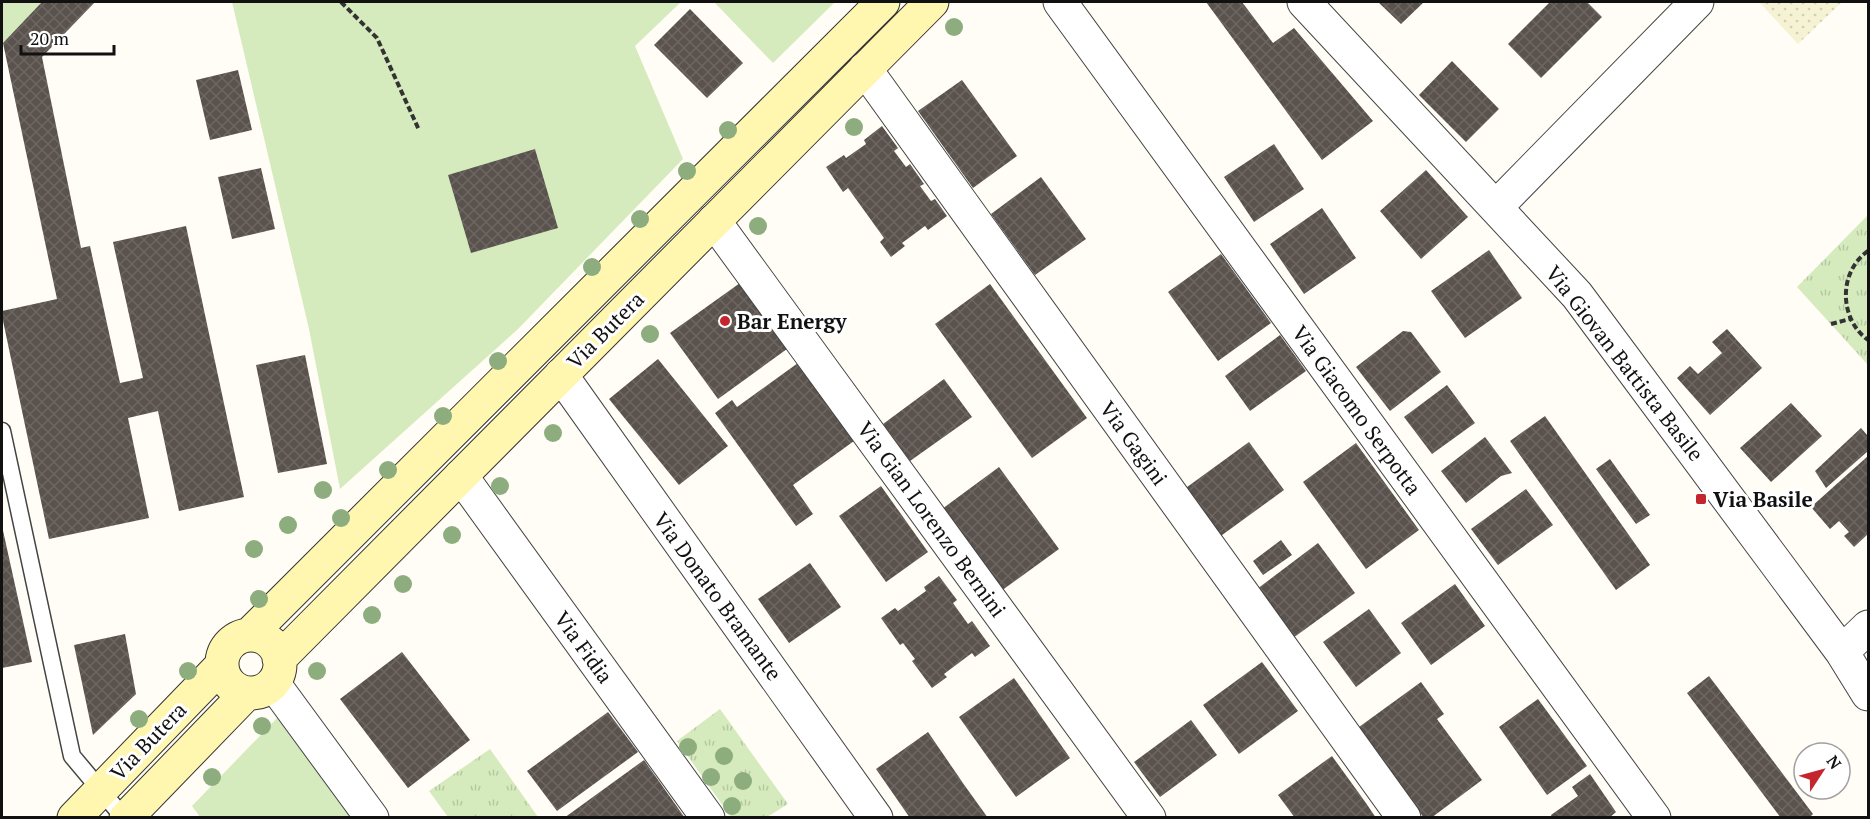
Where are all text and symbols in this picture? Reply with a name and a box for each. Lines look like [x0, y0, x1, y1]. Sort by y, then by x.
scale bar [21, 18, 114, 56]
text: 20 m [30, 26, 70, 50]
street label: Via Giovan Battista Basile [1540, 259, 1710, 467]
street label: Via Butera [560, 285, 650, 375]
place label: Bar Energy [737, 307, 847, 335]
marker: Bar Energy [718, 314, 732, 328]
street label: Via Giacomo Serpotta [1286, 320, 1428, 501]
street label: Via Gagini [1094, 395, 1174, 491]
street label: Via Gian Lorenzo Bernini [851, 416, 1013, 622]
place label: Via Basile [1713, 485, 1813, 513]
marker: Via Basile [1694, 492, 1708, 506]
street label: Via Donato Bramante [647, 506, 789, 686]
street label: Via Fidia [548, 605, 620, 689]
street label: Via Butera [104, 696, 193, 786]
north arrow [1792, 741, 1852, 801]
text: N [1822, 751, 1847, 774]

